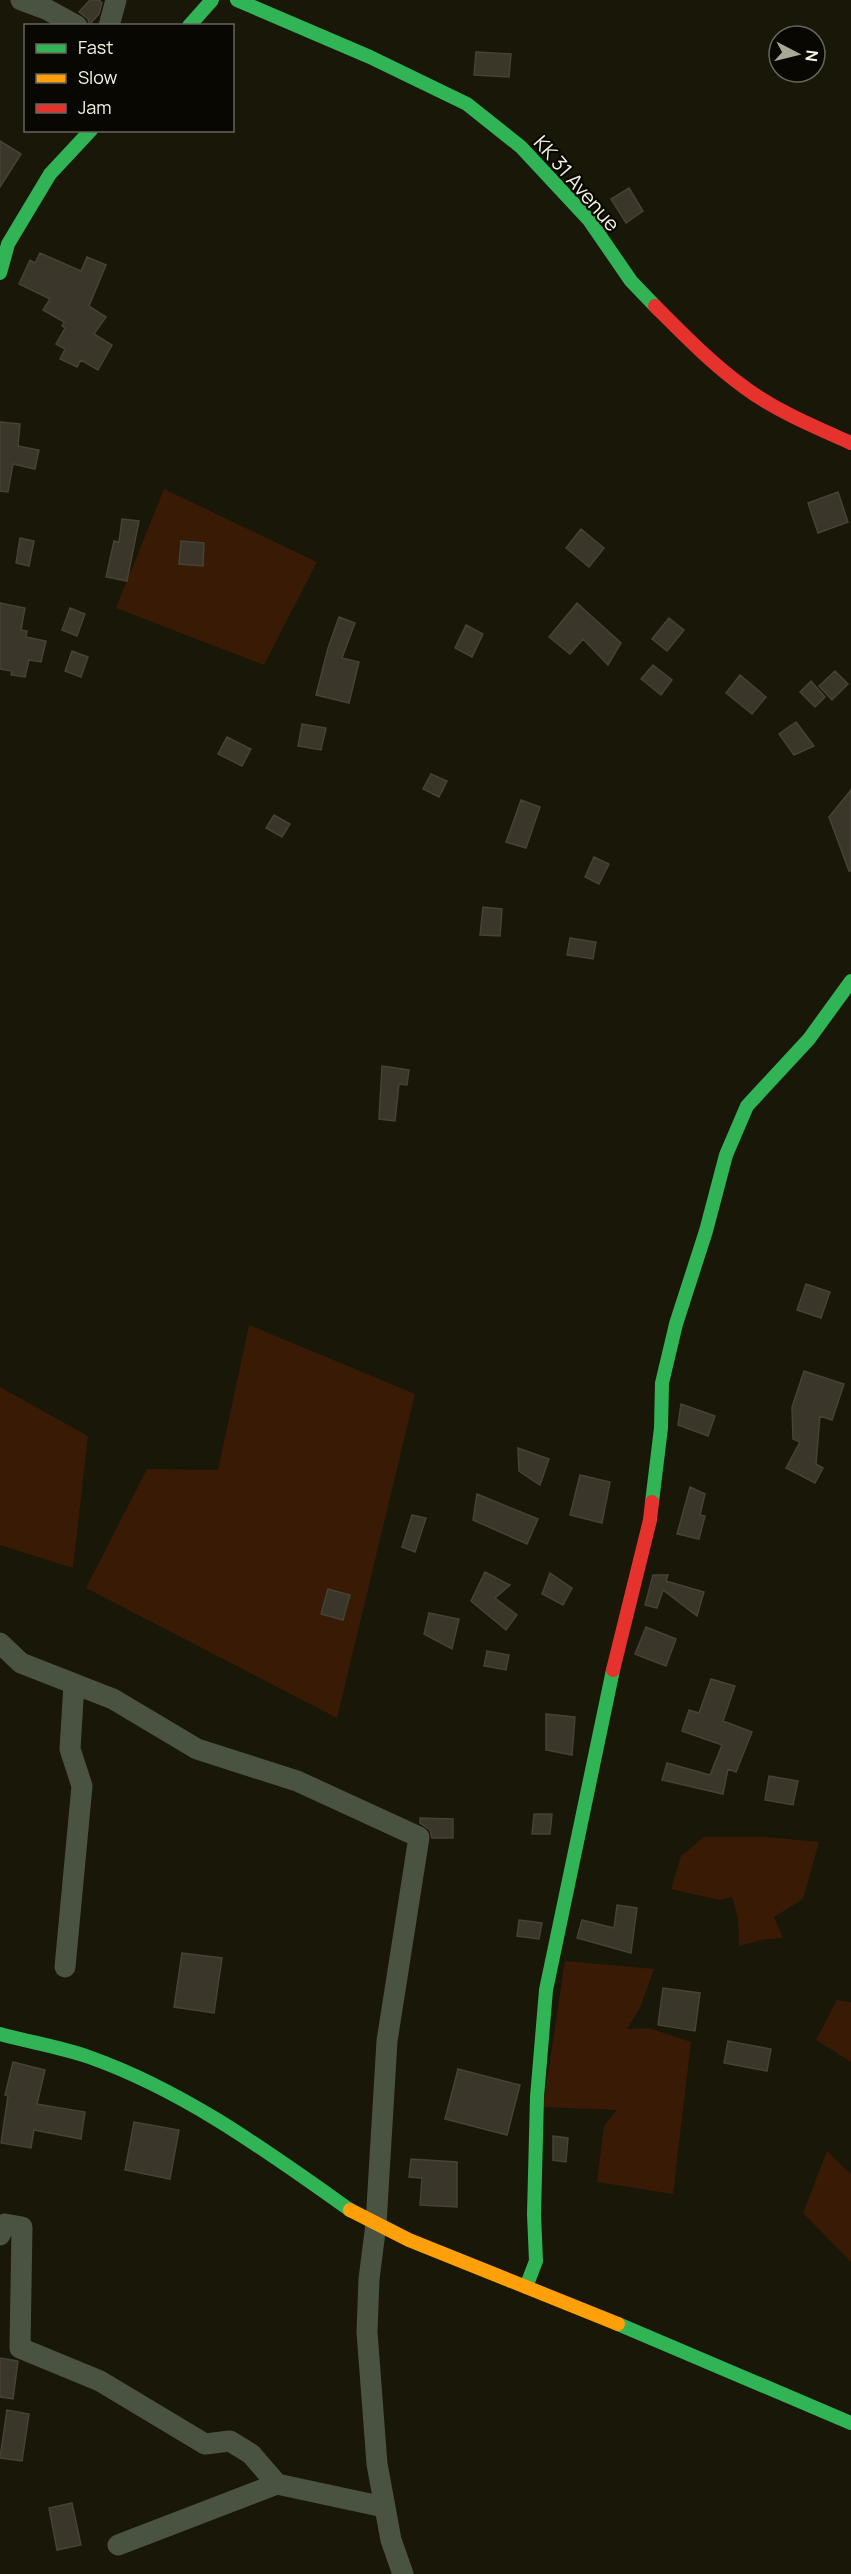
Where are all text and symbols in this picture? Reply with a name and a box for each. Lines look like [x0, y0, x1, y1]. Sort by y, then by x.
legend [24, 24, 234, 132]
north arrow [767, 24, 827, 84]
text: Fast [78, 35, 113, 59]
text: N [800, 49, 824, 63]
text: Slow [78, 65, 118, 89]
text: Jam [78, 95, 112, 119]
street label: KK 31 Avenue [528, 129, 626, 237]

